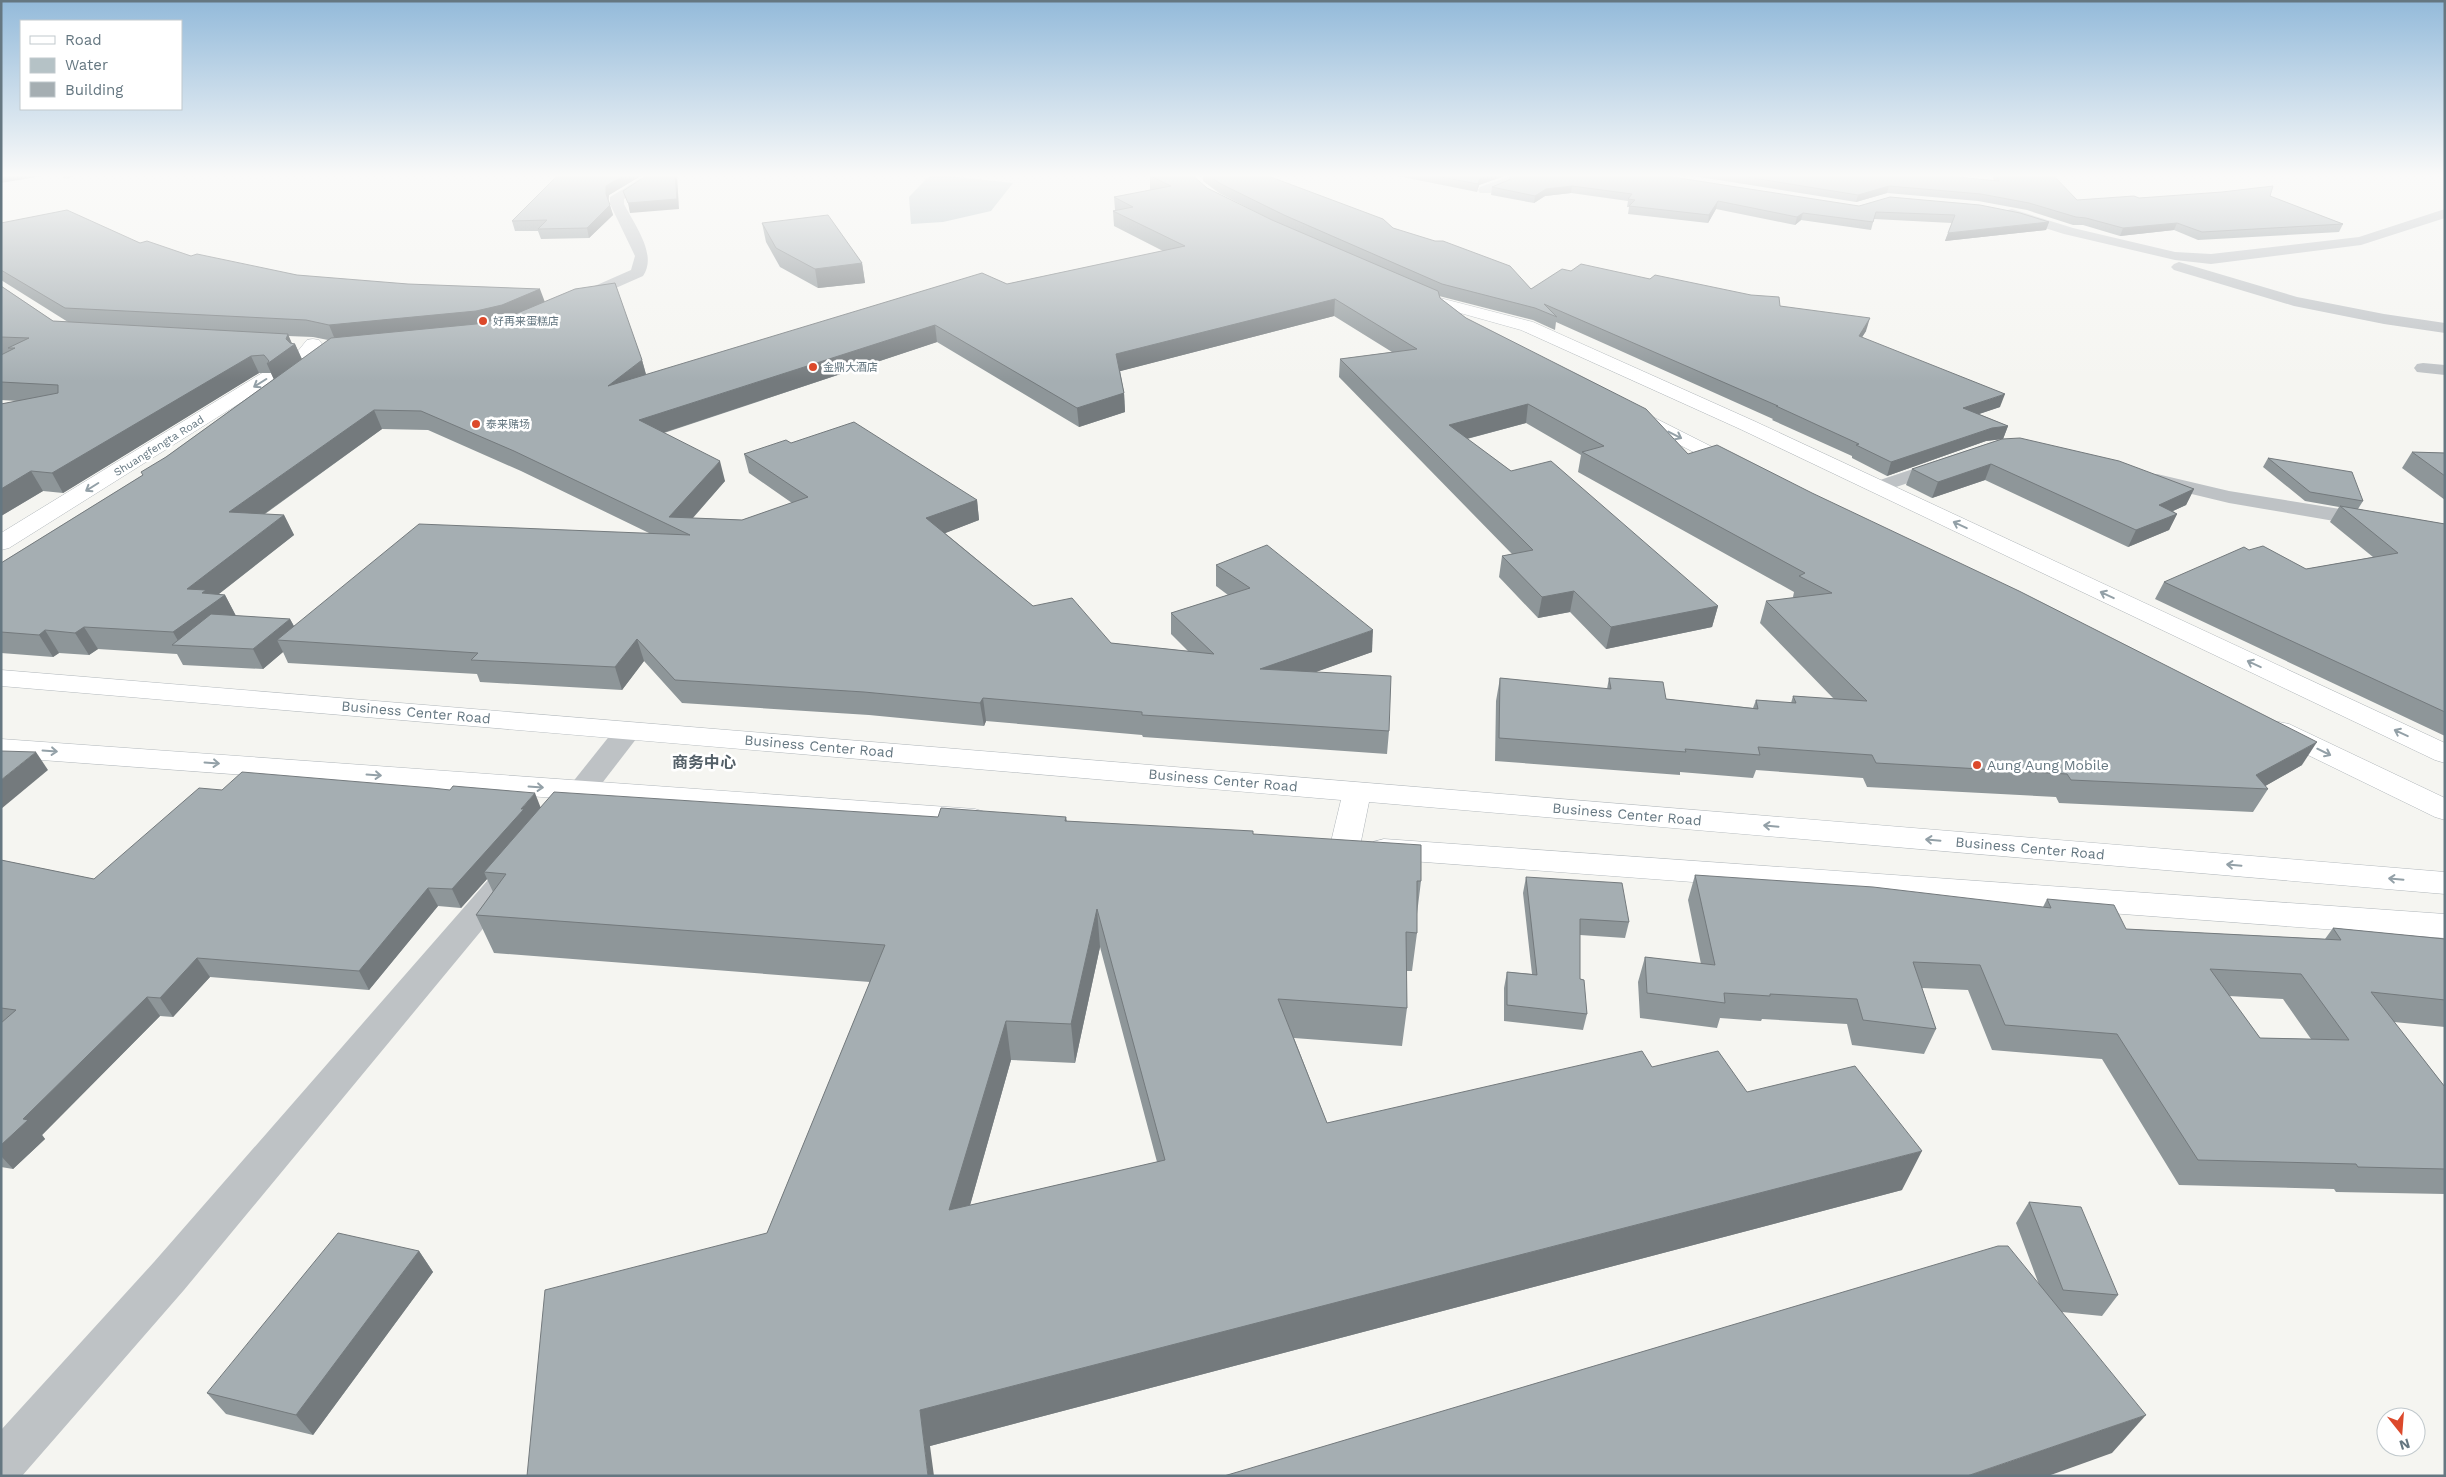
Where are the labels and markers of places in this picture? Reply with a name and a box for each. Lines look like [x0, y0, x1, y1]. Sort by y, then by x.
marker: 好再来蛋糕店 [477, 315, 489, 327]
place label: 好再来蛋糕店 [493, 315, 559, 328]
marker: 金鼎大酒店 [807, 361, 819, 373]
place label: 金鼎大酒店 [823, 361, 878, 374]
marker: 泰来赌场 [470, 418, 482, 430]
place label: 泰来赌场 [486, 418, 530, 431]
place label: Aung Aung Mobile [1987, 757, 2109, 773]
marker: Aung Aung Mobile [1971, 759, 1983, 771]

